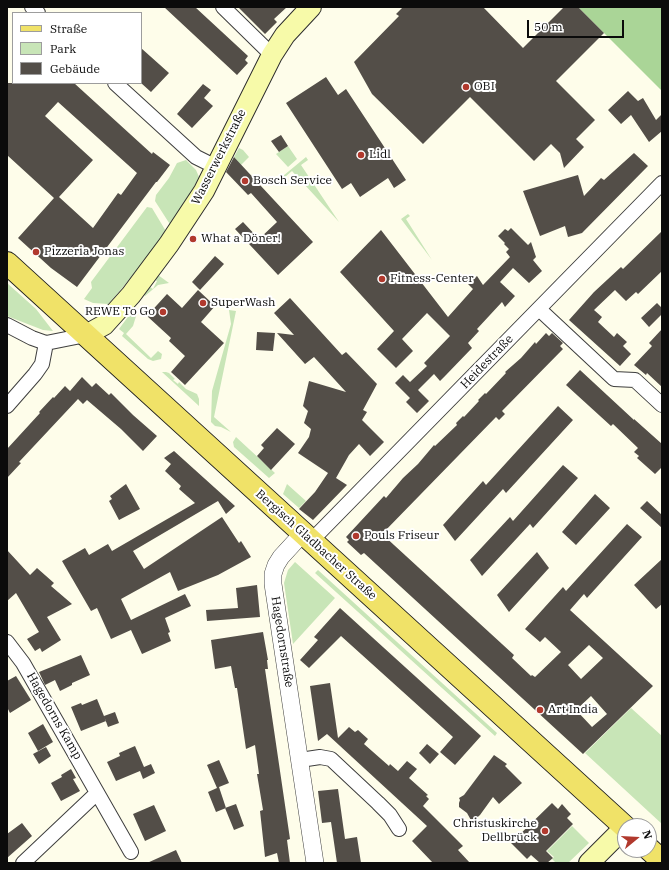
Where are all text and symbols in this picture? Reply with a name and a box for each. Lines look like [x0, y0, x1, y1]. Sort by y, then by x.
legend [12, 12, 142, 84]
scale bar [529, 12, 626, 38]
text: 50 m [534, 19, 563, 34]
text: Straße [50, 21, 87, 36]
text: Park [50, 41, 76, 56]
text: Gebäude [50, 61, 100, 76]
place label: OBI [474, 80, 495, 94]
marker: OBI [461, 82, 471, 92]
street label: Wasserwerkstraße [189, 107, 249, 207]
place label: Lidl [369, 148, 391, 162]
marker: Lidl [356, 150, 366, 160]
place label: Bosch Service [253, 174, 332, 188]
marker: Bosch Service [240, 176, 250, 186]
place label: What a Döner! [201, 232, 281, 246]
marker: What a Döner! [188, 234, 198, 244]
place label: Pizzeria Jonas [44, 245, 124, 259]
marker: Pizzeria Jonas [31, 247, 41, 257]
place label: Fitness-Center [390, 272, 474, 286]
marker: Fitness-Center [377, 274, 387, 284]
place label: SuperWash [211, 296, 275, 310]
marker: SuperWash [198, 298, 208, 308]
place label: REWE To Go [85, 305, 155, 319]
marker: REWE To Go [158, 307, 168, 317]
street label: Heidestraße [458, 332, 516, 392]
street label: Bergisch Gladbacher Straße [253, 487, 379, 603]
place label: Pouls Friseur [364, 529, 439, 543]
marker: Pouls Friseur [351, 531, 361, 541]
street label: Hagedornstraße [268, 595, 296, 689]
street label: Hagedorns Kamp [23, 670, 85, 762]
place label: Art India [548, 703, 598, 717]
marker: Art India [535, 705, 545, 715]
place label: Christuskirche Dellbrück [453, 817, 537, 845]
north arrow [617, 818, 657, 858]
marker: Christuskirche Dellbrück [540, 826, 550, 836]
text: N [639, 828, 655, 841]

